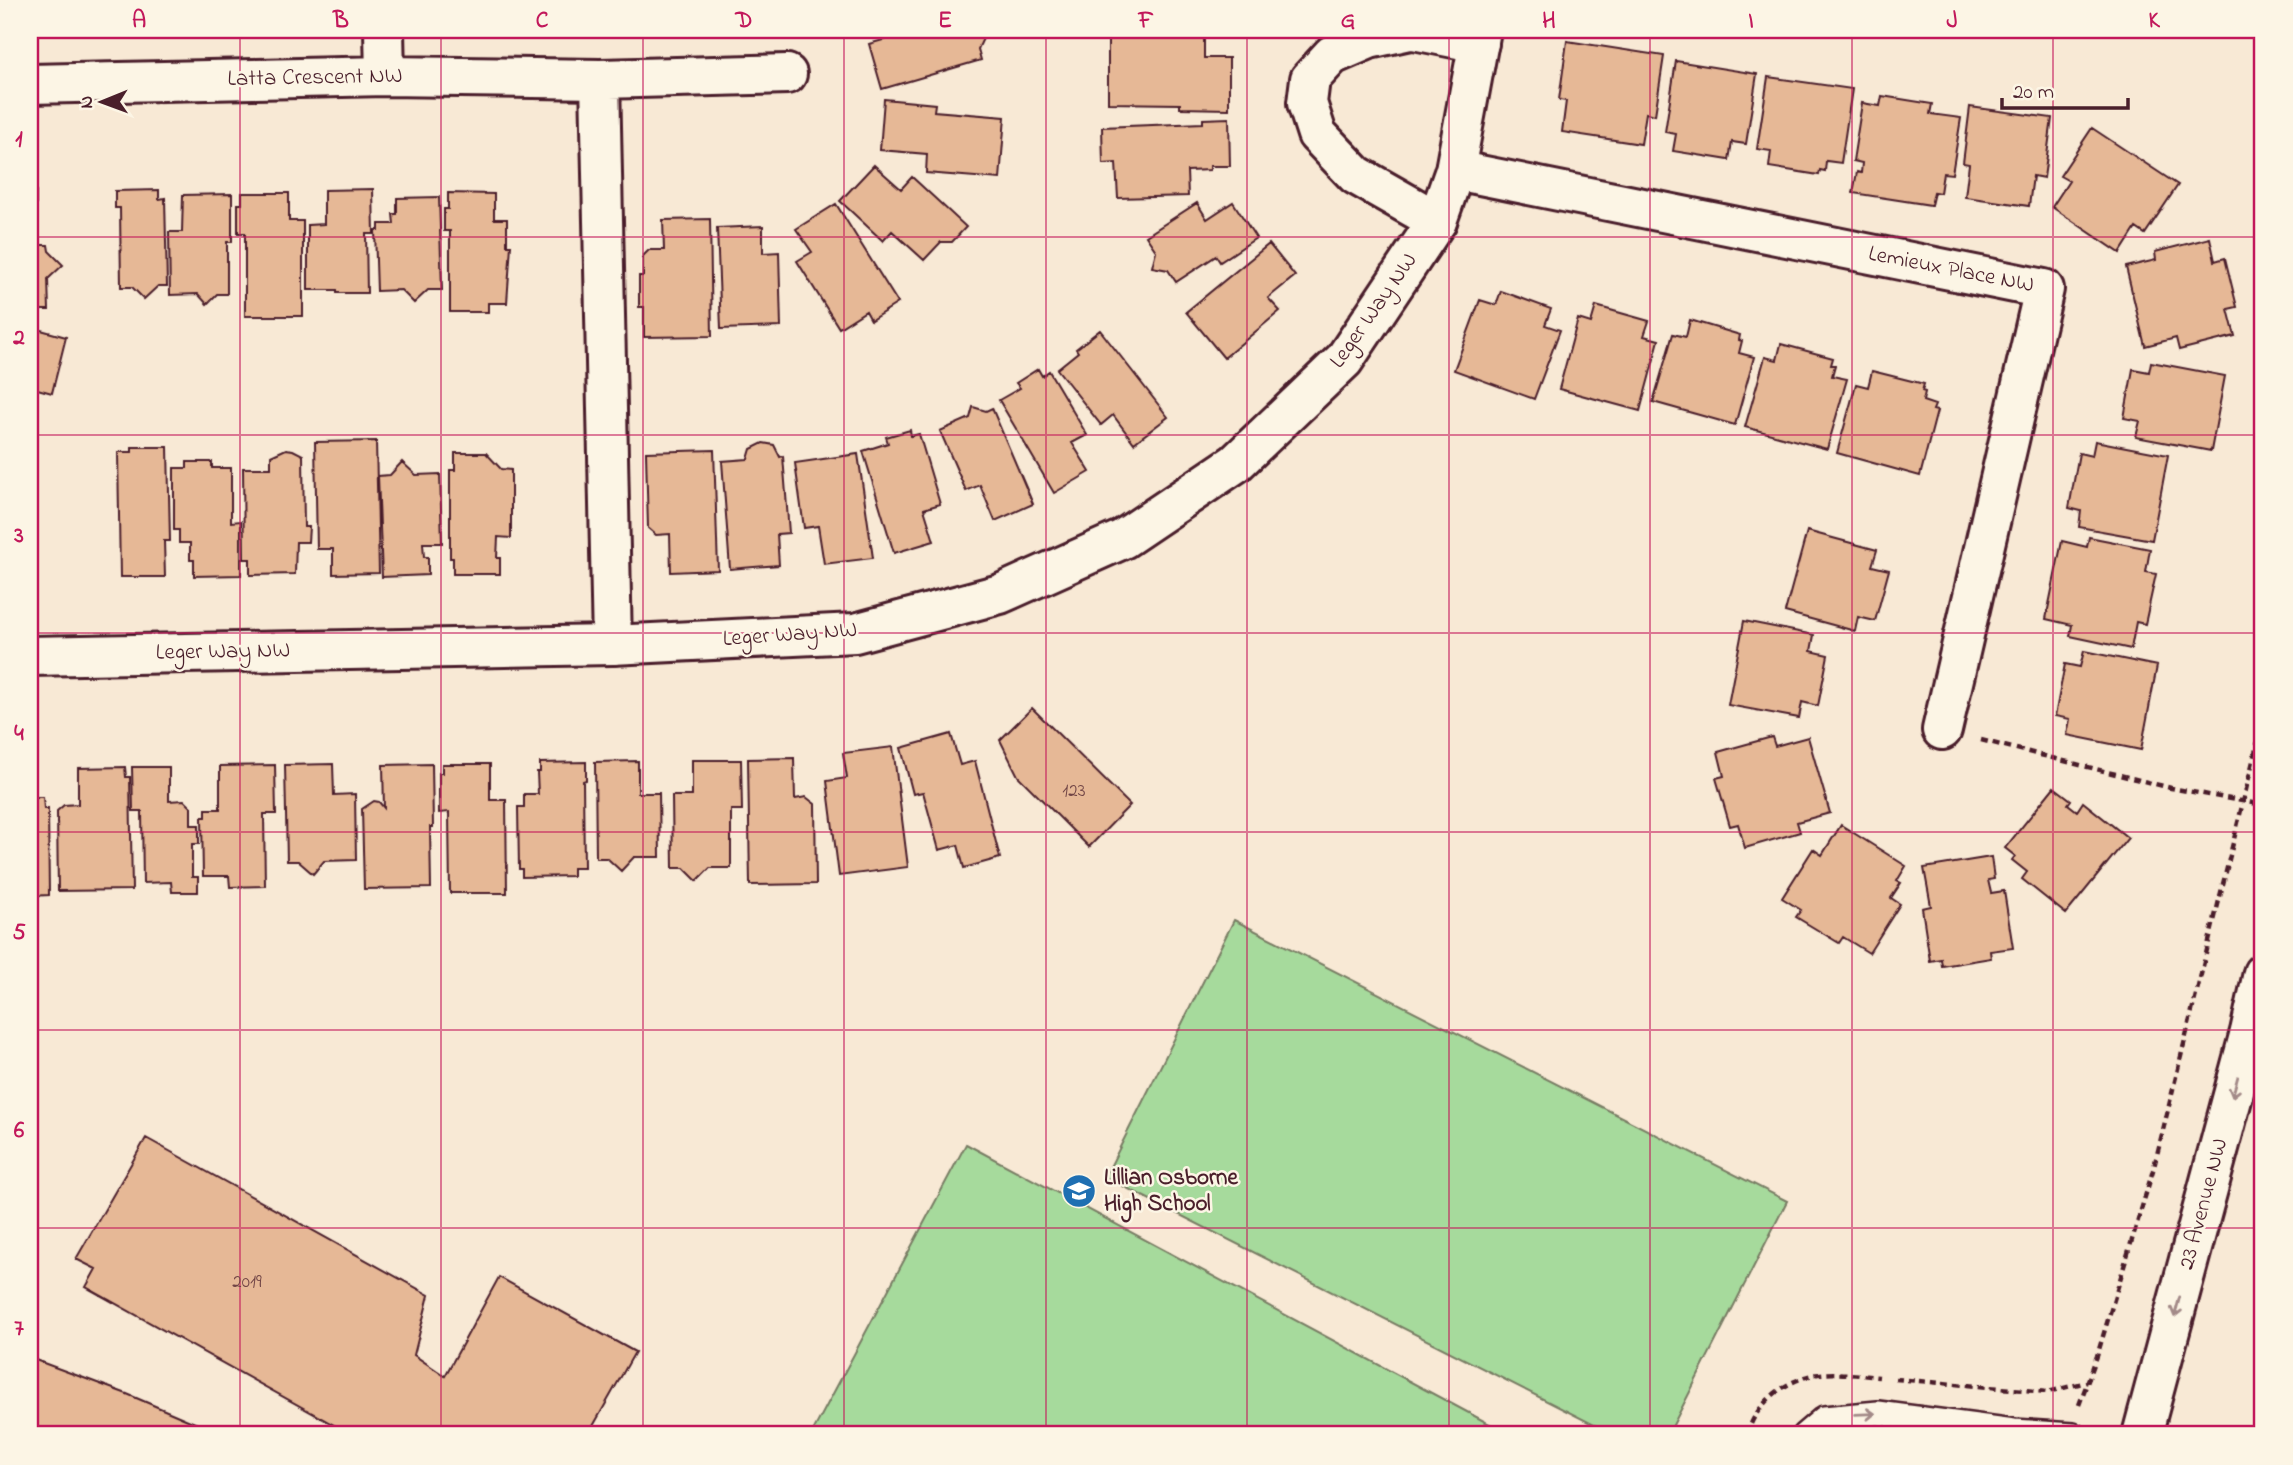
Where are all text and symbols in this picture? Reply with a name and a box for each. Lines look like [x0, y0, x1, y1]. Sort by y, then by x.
text: A [132, 5, 146, 38]
text: B [332, 5, 349, 38]
text: C [536, 5, 549, 38]
text: D [735, 5, 752, 38]
text: E [938, 5, 952, 38]
text: F [1138, 5, 1154, 38]
text: G [1341, 5, 1355, 38]
text: H [1542, 5, 1556, 38]
text: I [1748, 5, 1754, 38]
text: J [1946, 5, 1958, 38]
text: K [2148, 5, 2160, 38]
street label: Latta Crescent NW [227, 60, 403, 96]
north arrow [66, 66, 136, 136]
scale bar [2002, 66, 2128, 110]
text: 20 m [2013, 78, 2054, 108]
text: N [74, 95, 101, 109]
text: 1 [15, 124, 23, 157]
street label: Lemieux Place NW [1865, 238, 2037, 302]
street label: Leger Way NW [1322, 246, 1428, 377]
text: 2 [12, 322, 25, 355]
text: 3 [13, 520, 24, 553]
street label: Leger Way NW [722, 614, 858, 658]
street label: Leger Way NW [155, 634, 291, 672]
text: 4 [14, 718, 24, 751]
house number: 123 [1062, 778, 1086, 805]
text: 5 [12, 917, 26, 950]
one-way arrow [2228, 1075, 2241, 1098]
text: 6 [14, 1115, 25, 1148]
street label: 23 Avenue NW [2171, 1135, 2237, 1273]
place label: Lillian Osborne High School [1104, 1162, 1238, 1223]
school or university icon: Lillian Osborne High School [1060, 1172, 1098, 1210]
house number: 2019 [232, 1269, 262, 1296]
one-way arrow [2169, 1296, 2182, 1318]
text: 7 [14, 1313, 24, 1346]
one-way arrow [1853, 1407, 1876, 1420]

